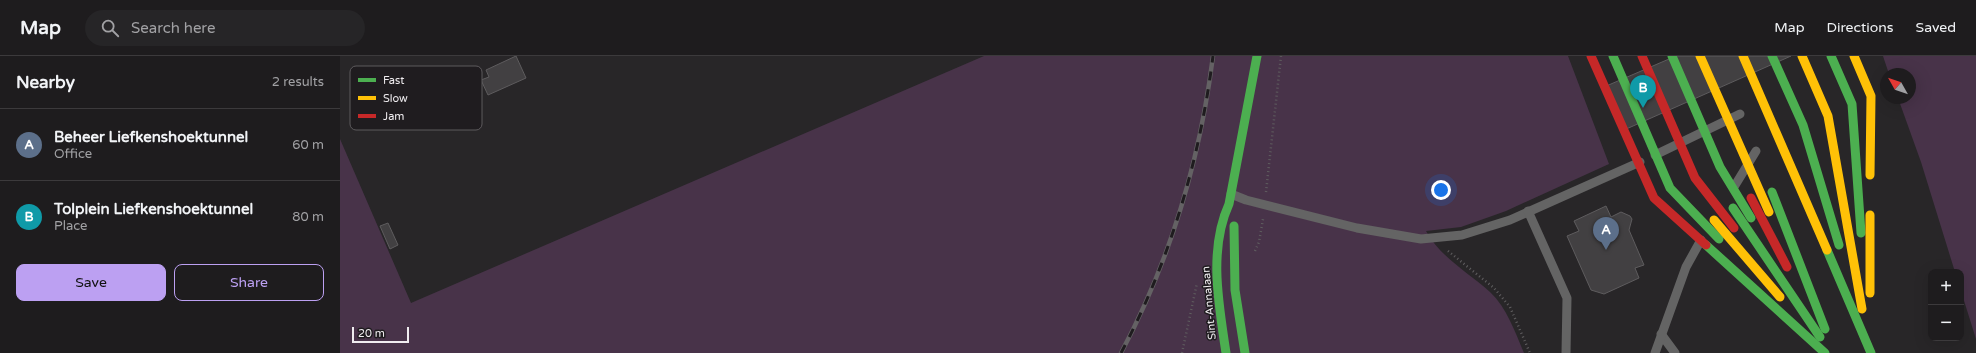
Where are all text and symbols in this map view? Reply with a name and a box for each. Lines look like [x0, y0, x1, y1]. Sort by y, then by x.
search box [85, 10, 365, 46]
text: Map [20, 17, 61, 39]
icon: search [99, 17, 121, 39]
text: Search here [131, 19, 215, 37]
text: Map [1774, 19, 1805, 36]
text: Directions [1827, 19, 1894, 36]
text: Saved [1916, 19, 1956, 36]
legend [350, 66, 482, 130]
north arrow [1880, 68, 1916, 104]
text: Nearby [16, 72, 75, 93]
text: 2 results [272, 74, 324, 90]
text: Fast [383, 74, 404, 87]
pin: B [1630, 75, 1656, 108]
text: Slow [383, 92, 408, 105]
text: Jam [383, 110, 404, 123]
text: Beheer Liefkenshoektunnel [54, 128, 248, 146]
text: A [24, 137, 34, 153]
text: 60 m [292, 137, 324, 153]
text: Office [54, 146, 92, 162]
your location [1431, 180, 1451, 200]
text: Tolplein Liefkenshoektunnel [54, 200, 253, 218]
text: B [24, 209, 34, 225]
text: 80 m [292, 209, 324, 225]
pin: A [1593, 217, 1619, 250]
text: Place [54, 218, 87, 234]
button: Save [16, 264, 166, 301]
button: Share [174, 264, 324, 301]
street label: Sint-Annalaan [1199, 266, 1219, 340]
map controls [1928, 269, 1964, 341]
button: + [1928, 269, 1964, 305]
button: − [1928, 305, 1964, 341]
scale bar [352, 325, 409, 344]
text: 20 m [358, 327, 385, 340]

